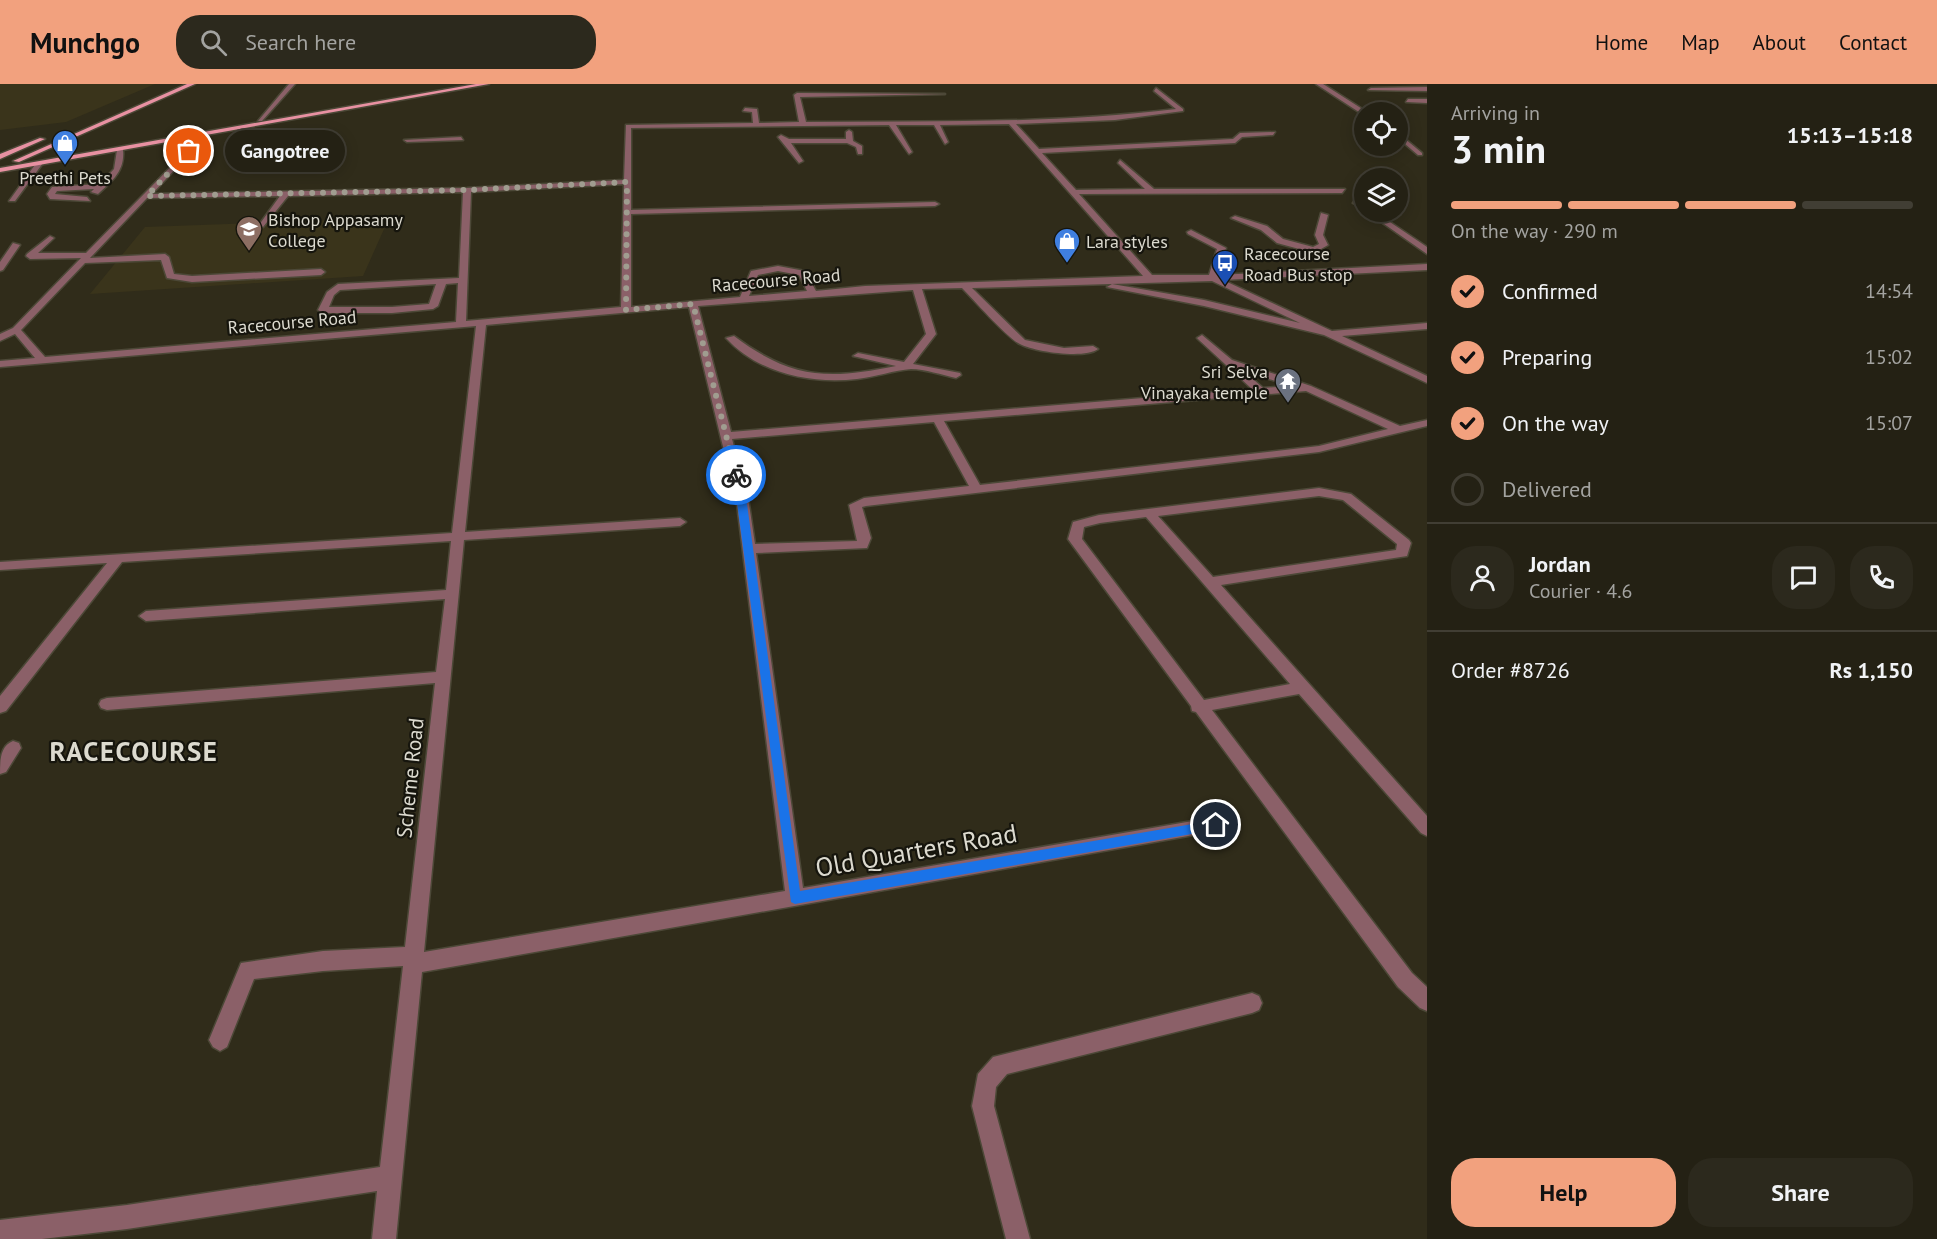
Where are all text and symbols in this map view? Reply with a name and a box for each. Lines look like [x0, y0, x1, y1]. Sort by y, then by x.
search box [176, 15, 596, 69]
text: Munchgo [30, 24, 140, 61]
icon: search [197, 26, 230, 59]
text: Search here [245, 28, 356, 56]
text: Home [1595, 29, 1648, 56]
text: Map [1681, 29, 1720, 56]
text: About [1753, 29, 1806, 56]
text: Contact [1839, 29, 1907, 56]
text: Arriving in [1451, 100, 1540, 126]
map controls [1354, 102, 1408, 222]
button: locate [1354, 102, 1408, 156]
text: 15:13–15:18 [1787, 121, 1913, 149]
text: 3 min [1451, 123, 1546, 174]
pin [163, 125, 214, 176]
shop icon: Preethi Pets [50, 128, 80, 166]
callout: Gangotree [225, 130, 345, 172]
icon: bag [172, 134, 205, 167]
text: Gangotree [241, 138, 329, 164]
place label: Preethi Pets [19, 166, 111, 189]
button: layers [1354, 168, 1408, 222]
place label: Bishop Appasamy College [268, 208, 403, 252]
school or university icon: Bishop Appasamy College [234, 214, 264, 252]
text: On the way · 290 m [1451, 218, 1618, 244]
shop icon: Lara styles [1052, 226, 1082, 264]
place label: Lara styles [1086, 230, 1168, 253]
place label: Racecourse Road Bus stop [1244, 242, 1352, 286]
bus stop icon: Racecourse Road Bus stop [1210, 248, 1240, 286]
street label: Racecourse Road [711, 263, 841, 297]
icon: check [1451, 275, 1484, 308]
text: Confirmed [1502, 277, 1598, 305]
text: 14:54 [1865, 278, 1913, 304]
street label: Racecourse Road [227, 305, 357, 339]
icon: check [1451, 341, 1484, 374]
text: Preparing [1502, 343, 1592, 371]
text: 15:02 [1865, 344, 1913, 370]
place label: Sri Selva Vinayaka temple [1140, 360, 1268, 404]
temple icon: Sri Selva Vinayaka temple [1273, 366, 1303, 404]
icon: check [1451, 407, 1484, 440]
text: On the way [1502, 409, 1609, 437]
text: 15:07 [1865, 410, 1913, 436]
courier [706, 445, 766, 505]
icon: bike [720, 459, 753, 492]
text: Delivered [1502, 475, 1592, 503]
button: person [1451, 546, 1514, 609]
button: chat [1772, 546, 1835, 609]
button: phone [1850, 546, 1913, 609]
text: Jordan [1529, 550, 1591, 578]
text: Courier · 4.6 [1529, 578, 1632, 604]
text: Order #8726 [1451, 656, 1570, 684]
text: Rs 1,150 [1829, 656, 1913, 684]
street label: Scheme Road [390, 717, 430, 839]
district label: RACECOURSE [50, 734, 218, 768]
pin [1190, 799, 1241, 850]
icon: home [1199, 808, 1232, 841]
street label: Old Quarters Road [813, 816, 1019, 884]
button: Help [1451, 1158, 1676, 1227]
button: Share [1688, 1158, 1913, 1227]

